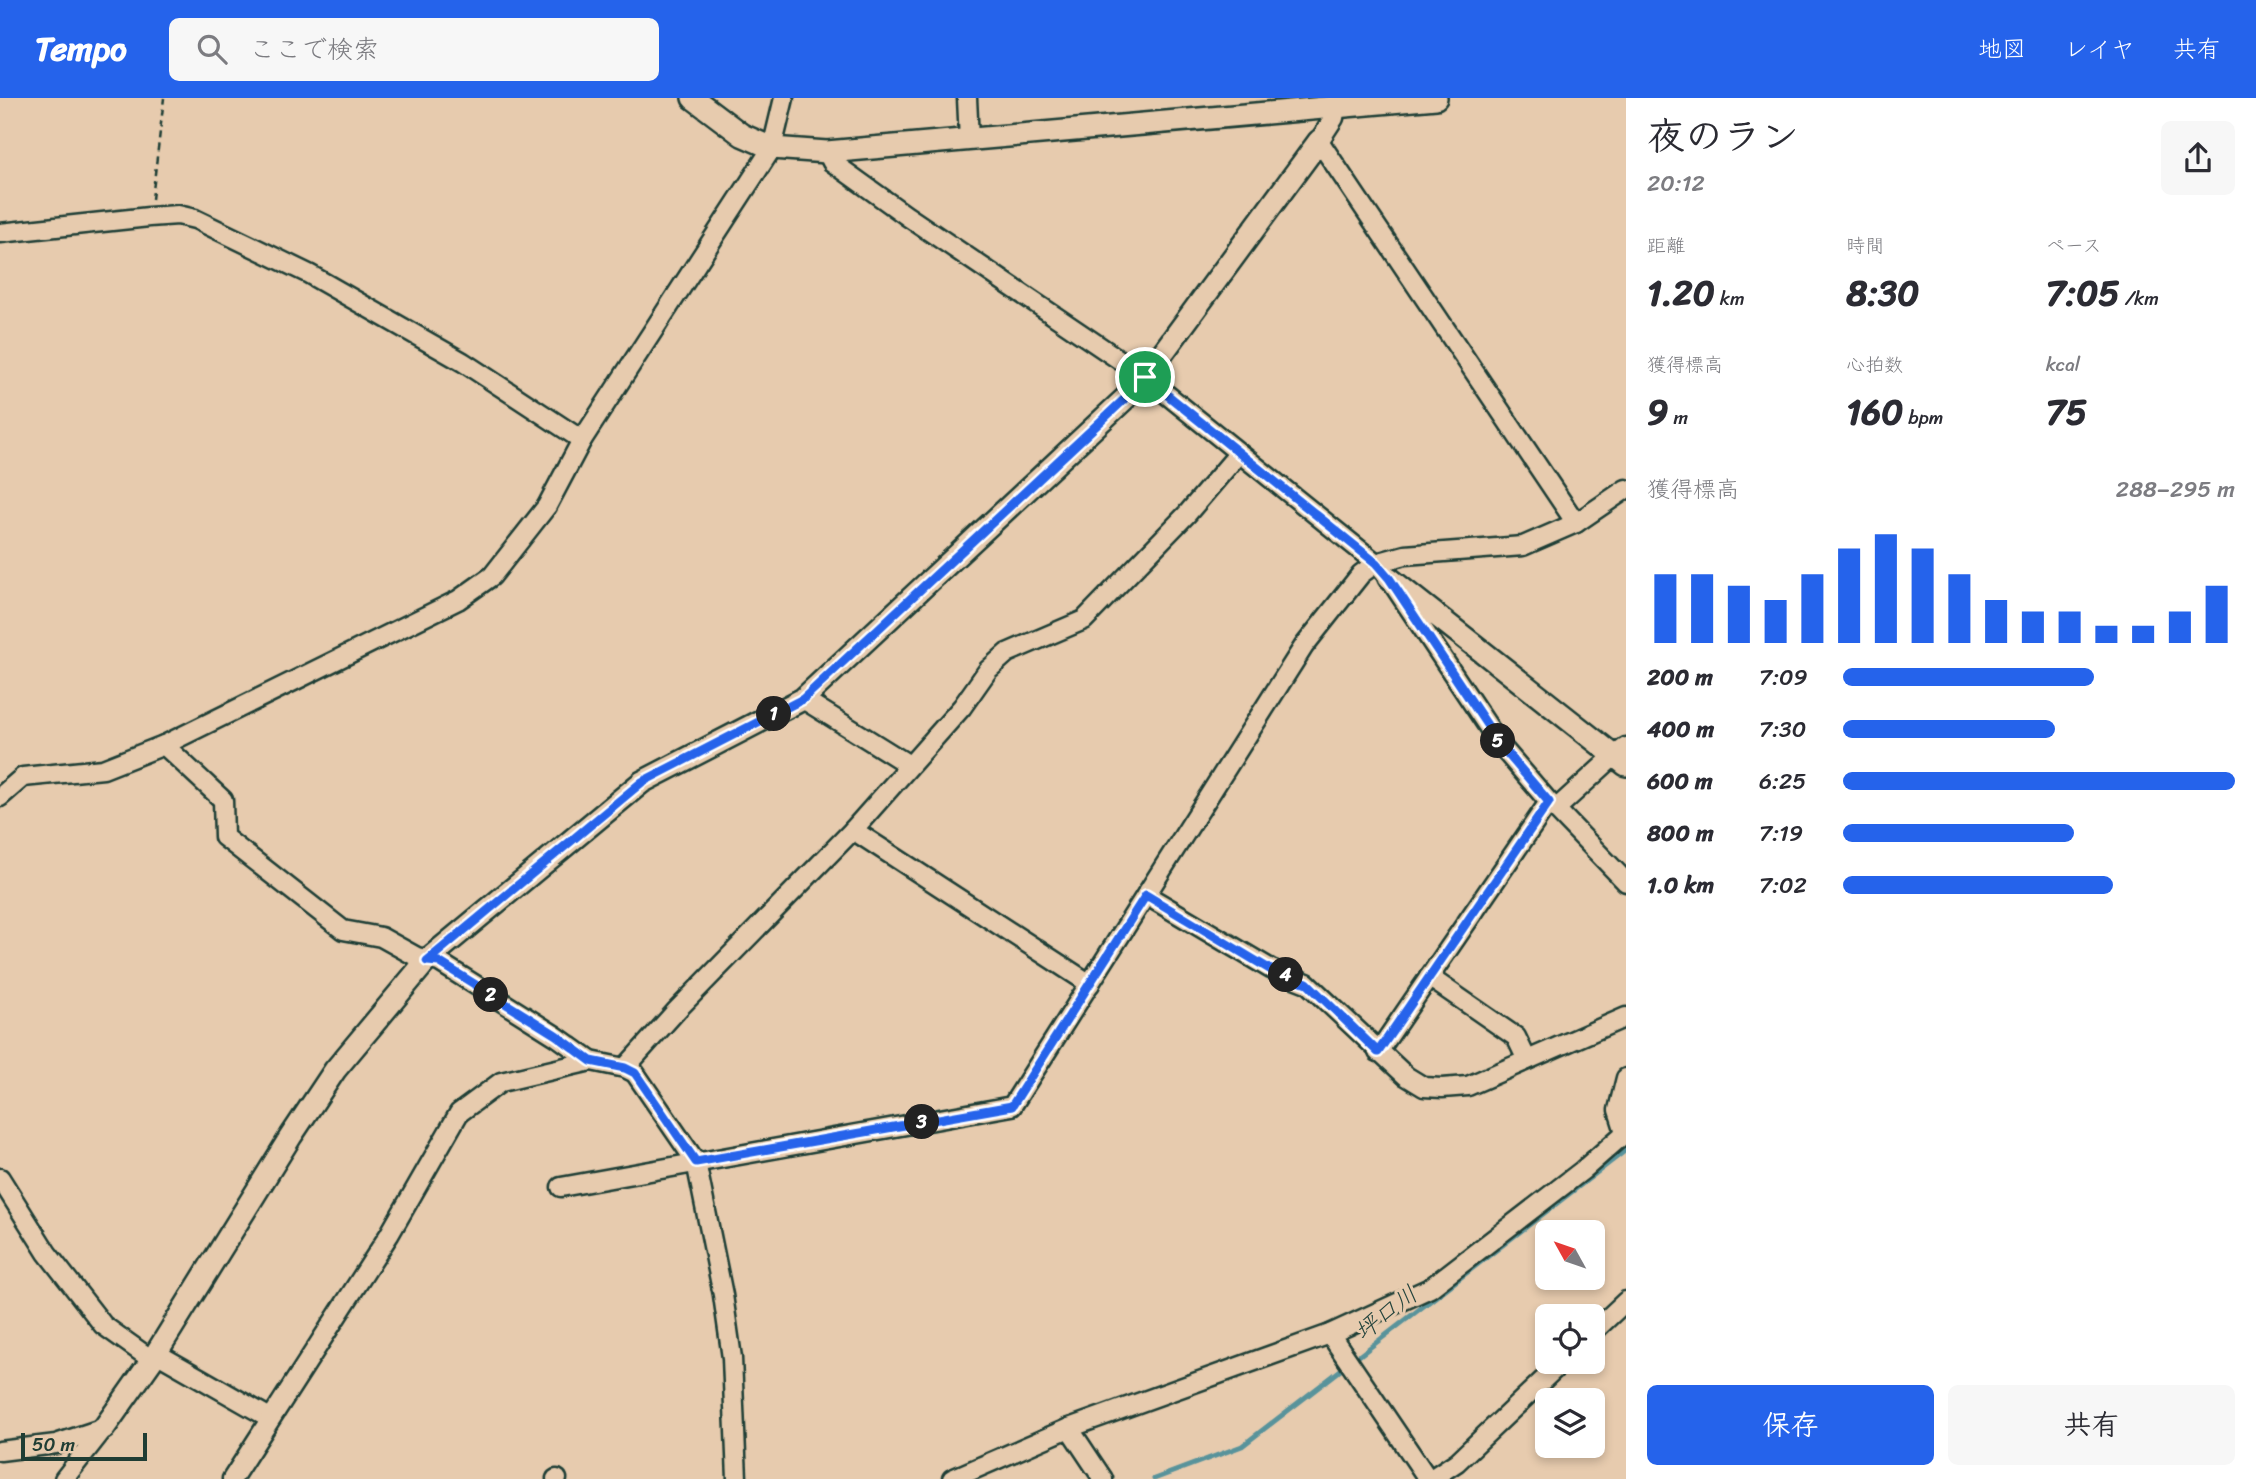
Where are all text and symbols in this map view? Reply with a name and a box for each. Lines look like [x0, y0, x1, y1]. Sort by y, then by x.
search box [169, 18, 659, 81]
text: Tempo [35, 20, 127, 78]
text: ここで検索 [249, 26, 379, 72]
text: 地図 [1978, 28, 2026, 70]
text: レイヤ [2064, 28, 2135, 70]
text: 共有 [2173, 28, 2221, 70]
icon: search [193, 30, 231, 68]
text: 夜のラン [1647, 103, 1799, 170]
button: share [2161, 121, 2235, 195]
text: 20:12 [1647, 163, 1705, 204]
text: 距離 [1647, 229, 1685, 262]
text: 時間 [1846, 229, 1884, 262]
text: ペース [2046, 229, 2102, 262]
text: 1.20 [1647, 262, 1715, 324]
text: 8:30 [1846, 262, 1919, 324]
text: 7:05 [2046, 262, 2120, 324]
text: km [1715, 282, 1745, 315]
text: /km [2120, 282, 2159, 315]
pin [1115, 347, 1175, 407]
text: 獲得標高 [1647, 348, 1723, 381]
text: 心拍数 [1846, 348, 1903, 381]
text: kcal [2046, 348, 2080, 381]
icon: arrive [1126, 358, 1164, 396]
text: 9 [1647, 381, 1669, 443]
text: 160 [1846, 381, 1903, 443]
text: 75 [2046, 381, 2087, 443]
text: m [1669, 401, 1688, 434]
text: bpm [1903, 401, 1943, 434]
text: 獲得標高 [1647, 469, 1739, 510]
text: 288–295 m [2116, 469, 2235, 510]
text: 200 m [1647, 657, 1713, 698]
text: 7:09 [1759, 657, 1808, 698]
pin: 1 [756, 696, 792, 732]
text: 1 [769, 697, 778, 730]
text: 400 m [1647, 709, 1714, 750]
text: 7:30 [1759, 709, 1806, 750]
pin: 5 [1480, 724, 1516, 758]
text: 5 [1492, 724, 1503, 757]
text: 600 m [1647, 761, 1713, 802]
text: 6:25 [1759, 761, 1806, 802]
text: 800 m [1647, 813, 1714, 854]
text: 7:19 [1759, 813, 1803, 854]
text: 1.0 km [1647, 865, 1714, 906]
text: 7:02 [1759, 865, 1807, 906]
pin: 4 [1268, 958, 1304, 992]
text: 4 [1280, 958, 1291, 991]
pin: 2 [474, 978, 508, 1012]
text: 2 [485, 978, 496, 1011]
pin: 3 [904, 1104, 940, 1140]
text: 3 [916, 1105, 927, 1138]
north arrow [1535, 1220, 1605, 1290]
map controls [1535, 1220, 1605, 1458]
water label: 坪口川 [1345, 1274, 1427, 1352]
button: locate [1535, 1304, 1605, 1374]
button: 保存 [1647, 1385, 1934, 1465]
button: 共有 [1948, 1385, 2235, 1465]
button: layers [1535, 1388, 1605, 1458]
text: 50 m [32, 1428, 75, 1461]
scale bar [21, 1430, 147, 1462]

